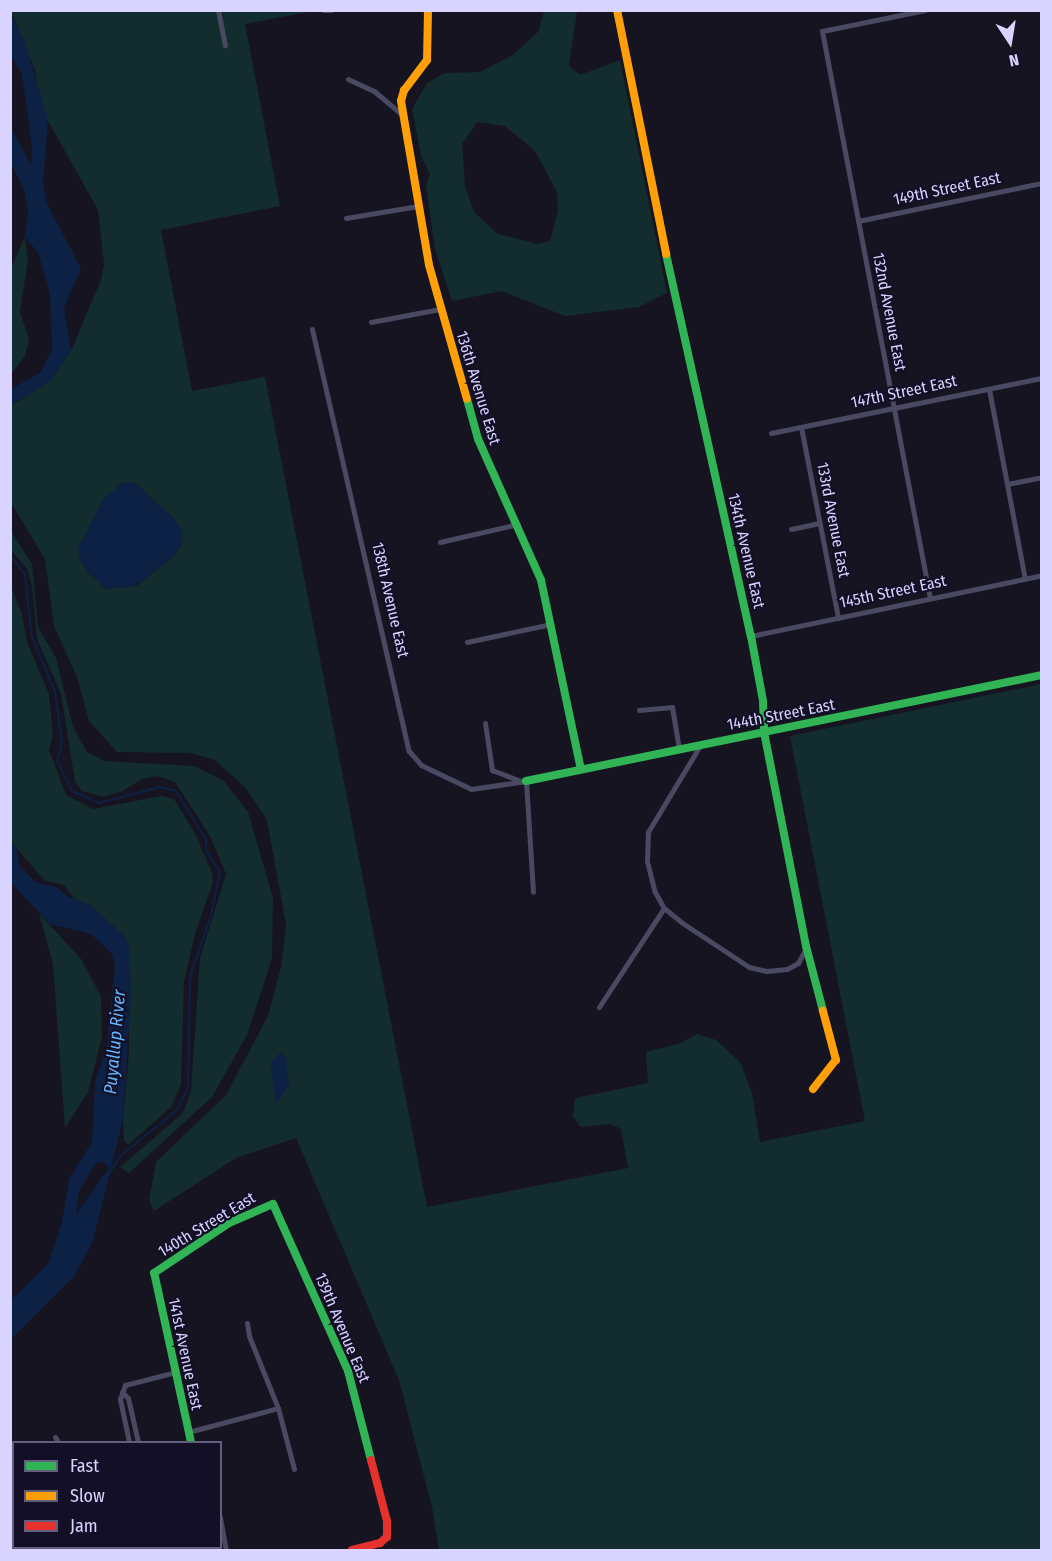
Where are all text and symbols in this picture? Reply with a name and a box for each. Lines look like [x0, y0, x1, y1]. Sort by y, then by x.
north arrow [980, 12, 1040, 72]
text: N [1007, 50, 1021, 70]
street label: 149th Street East [892, 168, 1002, 210]
street label: 132nd Avenue East [868, 251, 910, 373]
street label: 136th Avenue East [452, 329, 504, 447]
street label: 147th Street East [849, 371, 959, 413]
street label: 133rd Avenue East [812, 461, 854, 579]
street label: 134th Avenue East [723, 492, 769, 610]
street label: 138th Avenue East [367, 540, 413, 660]
street label: 145th Street East [838, 571, 948, 613]
street label: 144th Street East [725, 695, 837, 735]
water label: Puyallup River [100, 989, 130, 1095]
street label: 140th Street East [155, 1188, 259, 1262]
street label: 139th Avenue East [310, 1270, 374, 1386]
street label: 141st Avenue East [164, 1296, 206, 1412]
legend [12, 1441, 222, 1549]
text: Fast [70, 1455, 99, 1477]
text: Slow [70, 1485, 105, 1507]
text: Jam [70, 1515, 98, 1537]

